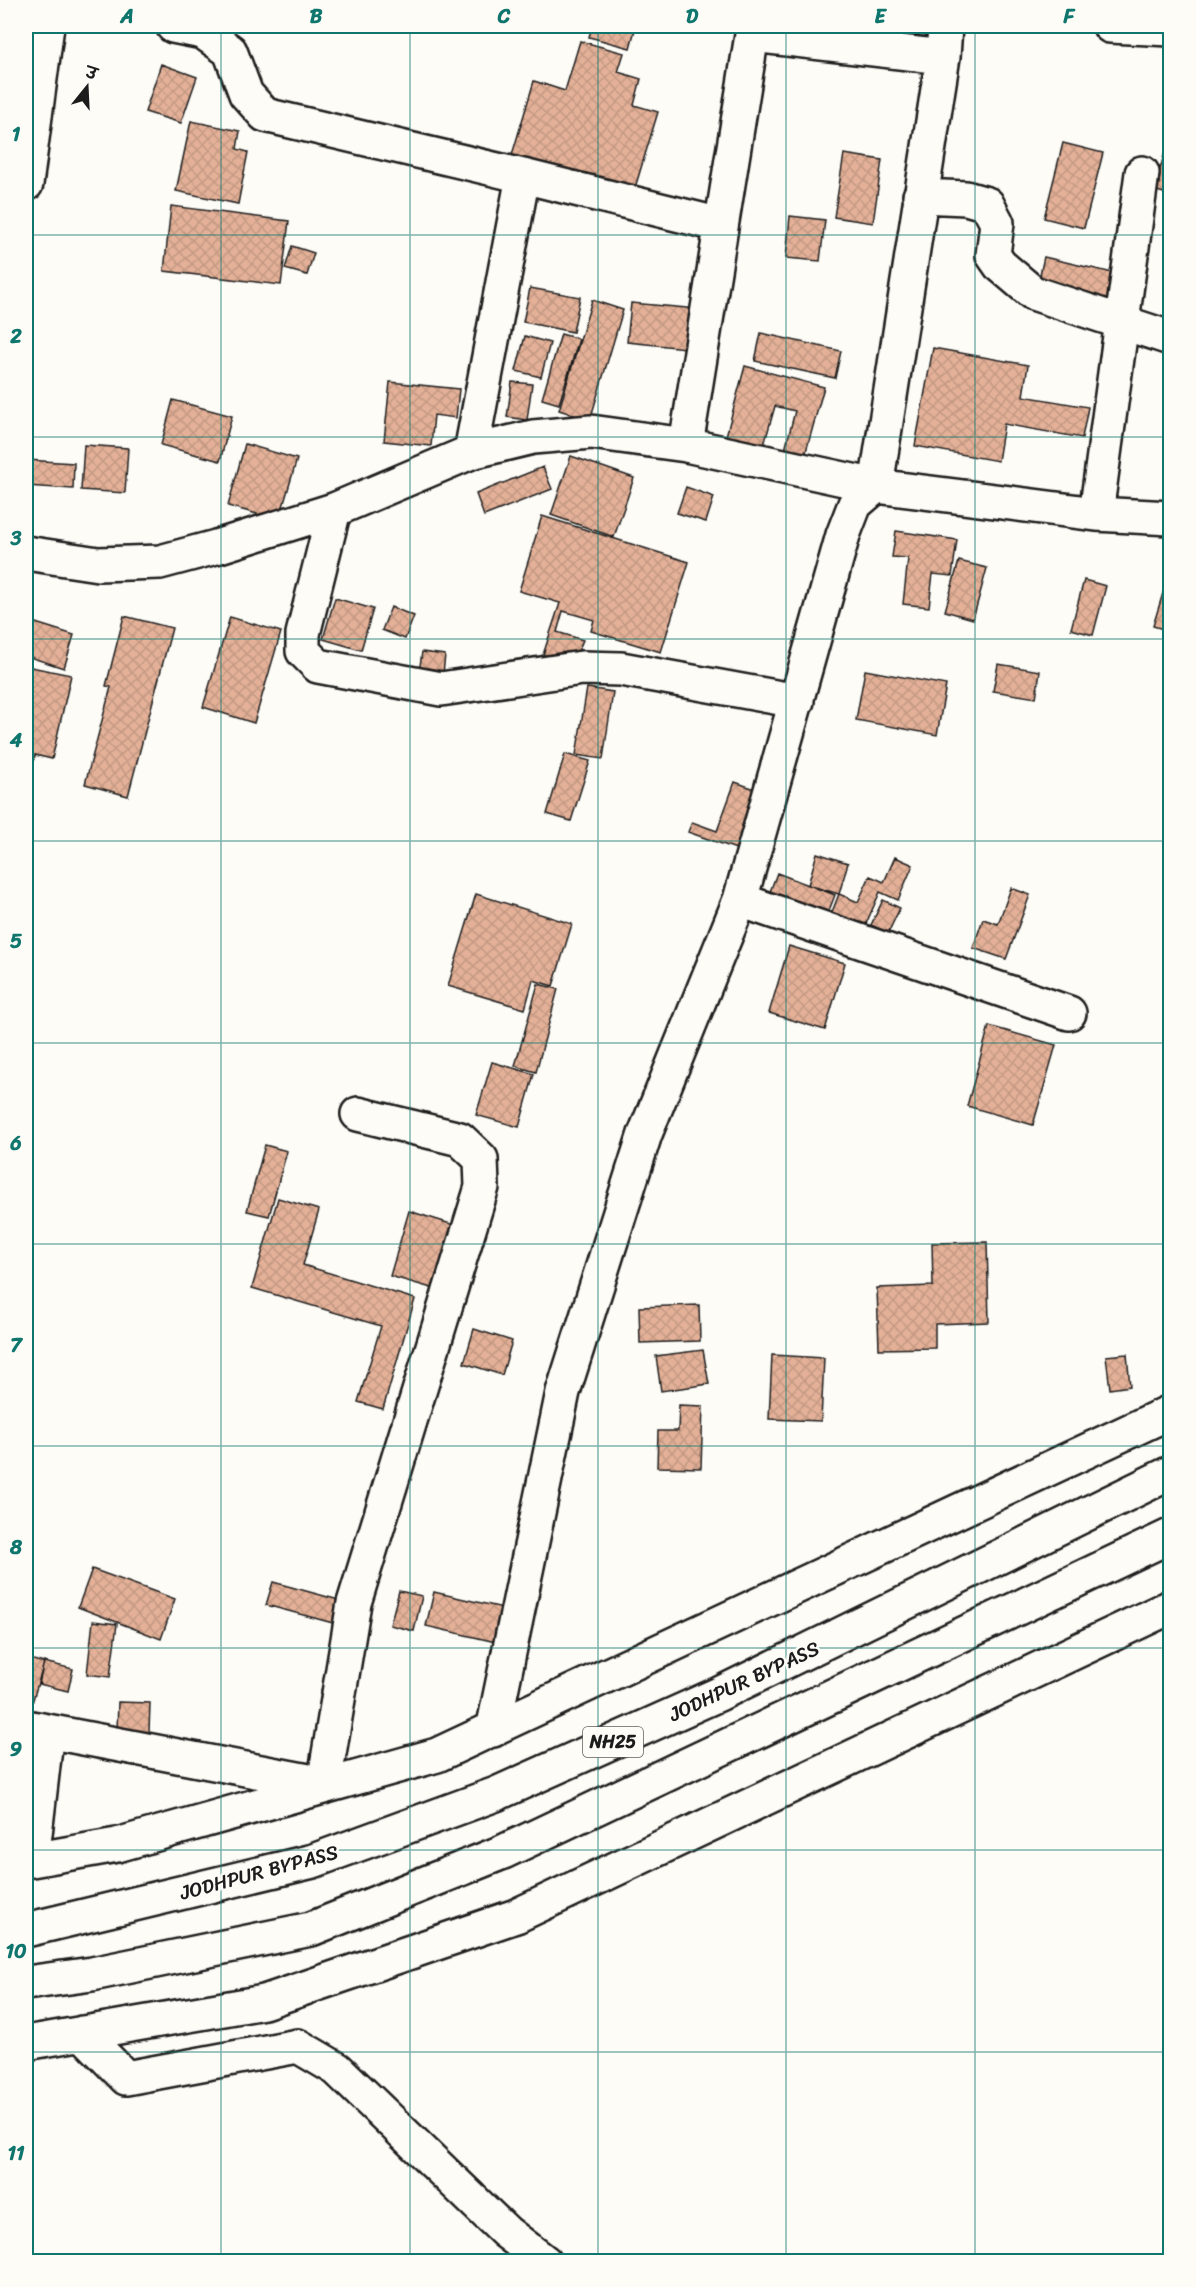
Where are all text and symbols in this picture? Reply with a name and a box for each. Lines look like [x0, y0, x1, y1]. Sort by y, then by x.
text: A [119, 0, 134, 34]
text: B [310, 0, 323, 34]
text: C [497, 0, 511, 34]
text: D [686, 0, 699, 34]
text: E [874, 0, 887, 34]
text: F [1063, 0, 1076, 34]
north arrow [57, 57, 117, 117]
text: उ [80, 57, 102, 89]
text: 1 [12, 117, 21, 152]
text: 2 [9, 319, 22, 354]
text: 3 [10, 521, 22, 556]
text: 4 [9, 723, 23, 758]
text: 5 [10, 924, 22, 959]
text: 6 [9, 1126, 22, 1161]
text: 7 [10, 1328, 23, 1363]
text: 8 [9, 1530, 23, 1565]
street label: JODHPUR BYPASS [662, 1631, 826, 1732]
road number: NH25 [583, 1727, 643, 1757]
text: 9 [10, 1732, 22, 1767]
street label: JODHPUR BYPASS [175, 1834, 343, 1911]
text: 10 [5, 1934, 27, 1969]
text: 11 [7, 2136, 25, 2171]

